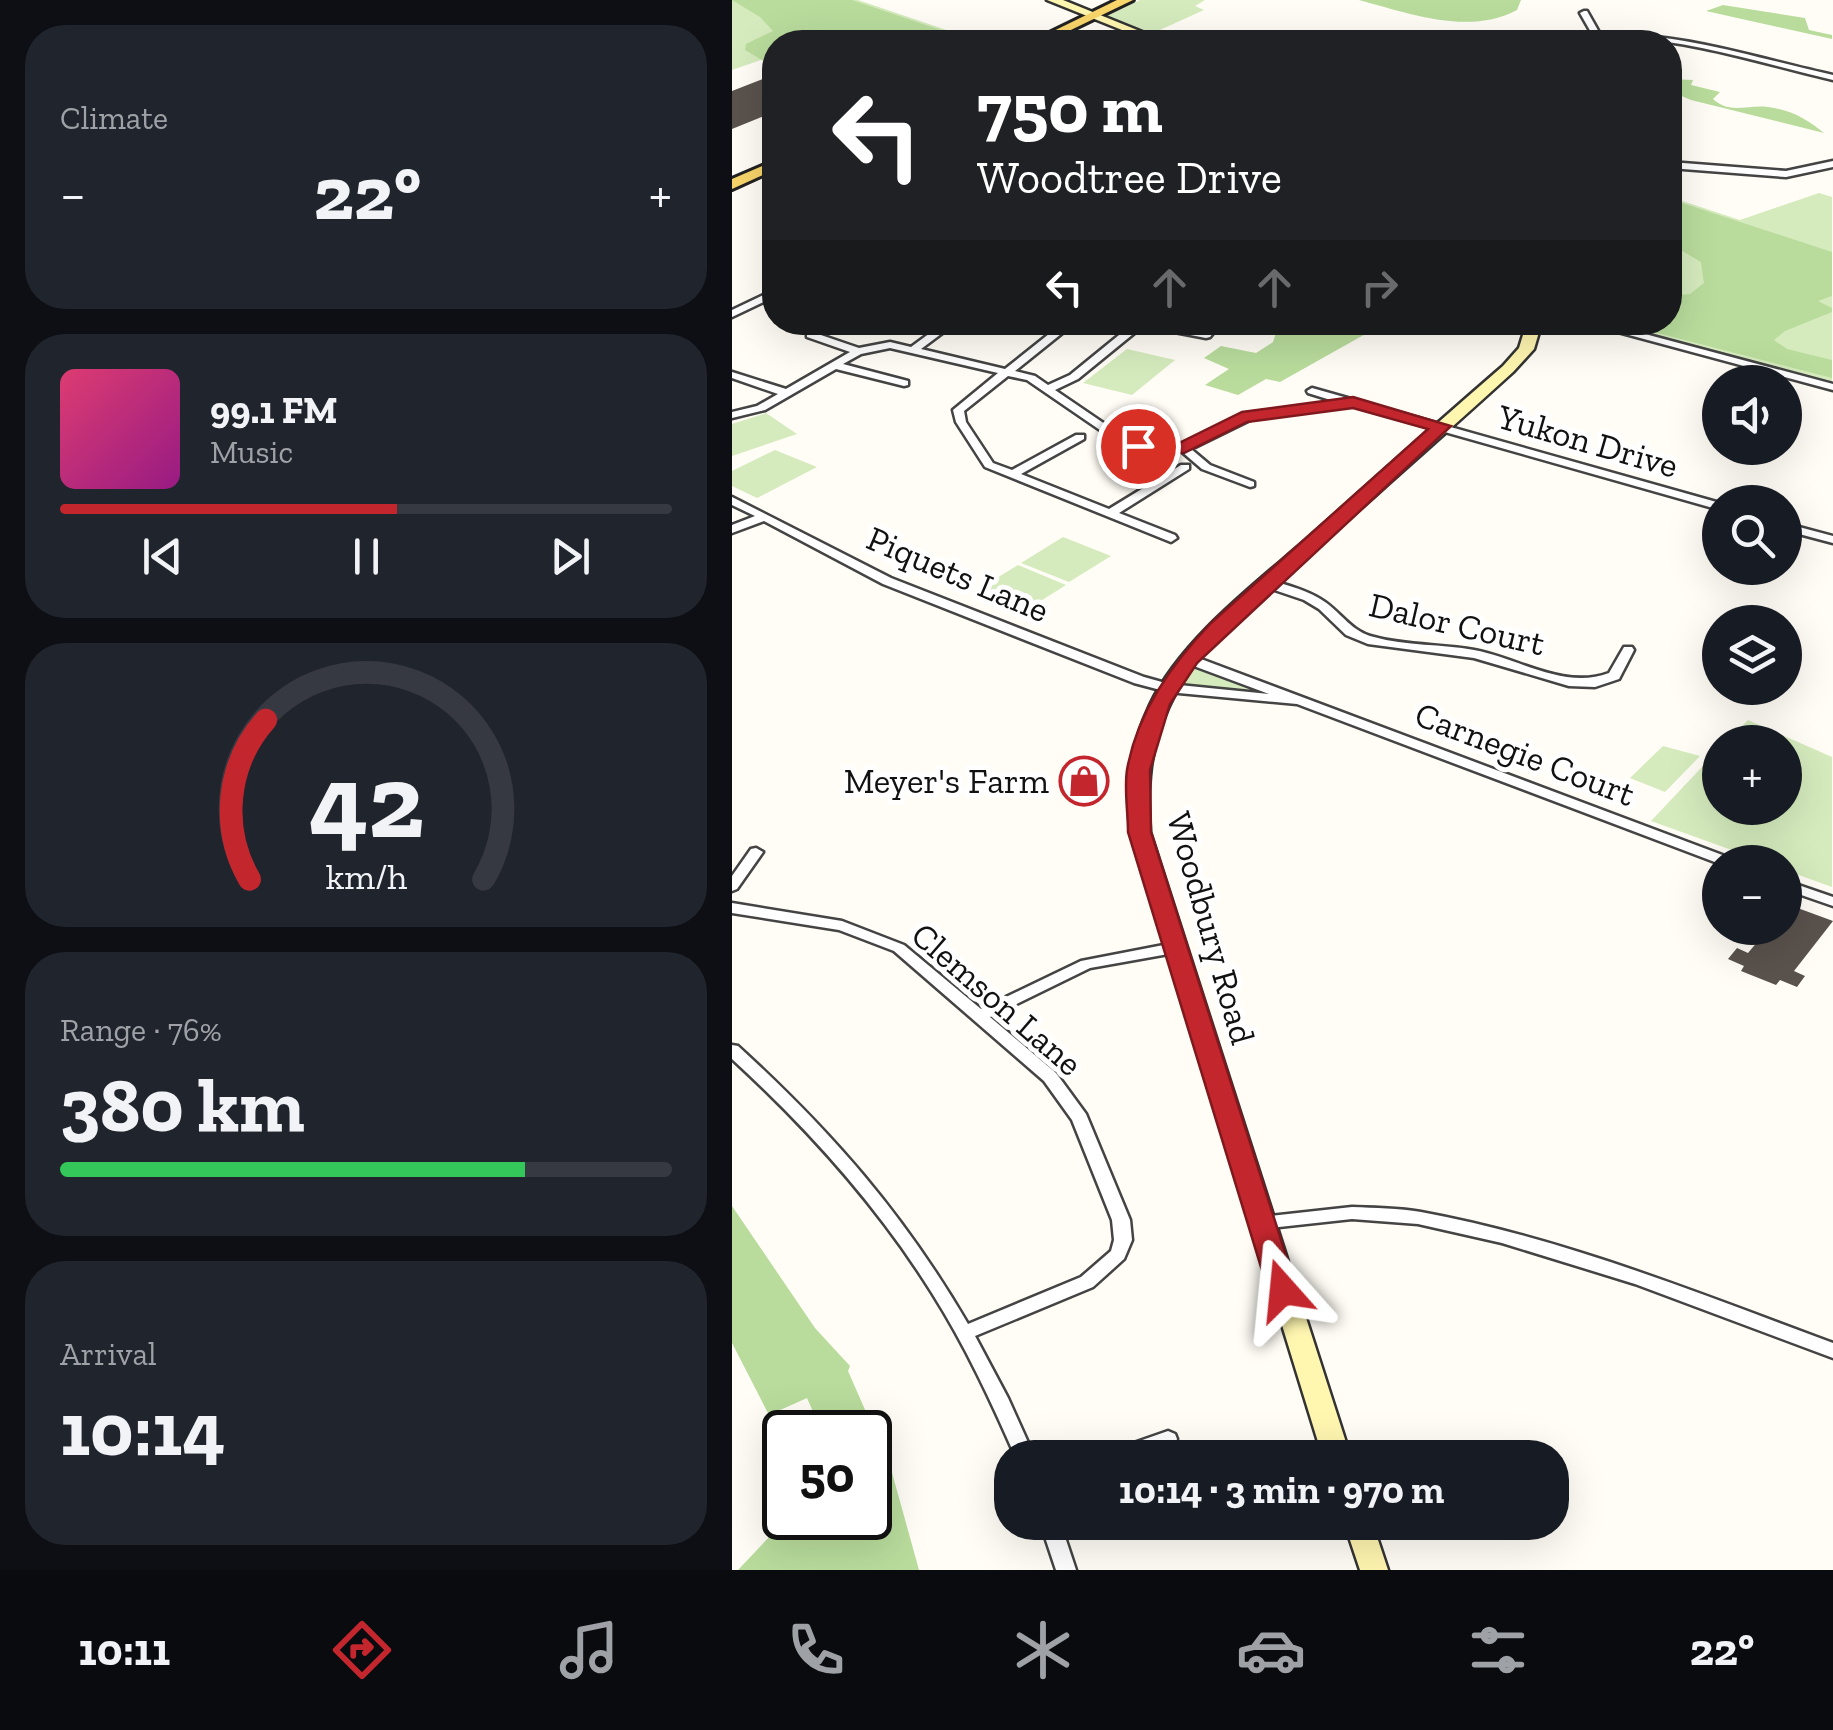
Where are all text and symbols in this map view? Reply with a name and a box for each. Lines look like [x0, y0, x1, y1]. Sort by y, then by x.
text: 750 m [977, 66, 1163, 150]
icon: left [812, 70, 942, 200]
text: Climate [60, 99, 168, 137]
text: 22° [313, 148, 421, 238]
text: Woodtree Drive [977, 151, 1282, 205]
text: − [60, 161, 86, 227]
text: + [649, 161, 672, 227]
icon: left [1037, 260, 1092, 315]
icon: ahead [1142, 260, 1197, 315]
icon: ahead [1247, 260, 1302, 315]
icon: right [1352, 260, 1407, 315]
map controls [1702, 365, 1802, 945]
button: sound [1702, 365, 1802, 465]
text: 99.1 FM [210, 387, 338, 433]
street label: Yukon Drive [1492, 395, 1683, 487]
pin [1096, 404, 1181, 489]
icon: arrive [1111, 419, 1166, 474]
text: Music [210, 433, 293, 471]
button: search [1702, 485, 1802, 585]
street label: Piquets Lane [861, 517, 1055, 631]
icon: previous [135, 529, 190, 584]
icon: pause [339, 529, 394, 584]
icon: next [543, 529, 598, 584]
street label: Dalor Court [1365, 583, 1549, 665]
button: layers [1702, 605, 1802, 705]
street label: Carnegie Court [1409, 693, 1641, 815]
button: + [1702, 725, 1802, 825]
text: 42 [308, 739, 424, 864]
shop icon: Meyer's Farm [1058, 755, 1110, 807]
place label: Meyer's Farm [844, 760, 1049, 802]
street label: Woodbury Road [1158, 807, 1264, 1049]
button: − [1702, 845, 1802, 945]
text: km/h [325, 855, 407, 898]
street label: Clemson Lane [903, 913, 1091, 1085]
text: Range · 76% [60, 1011, 222, 1049]
text: 380 km [60, 1060, 305, 1150]
position arrow [1231, 1238, 1335, 1342]
text: Arrival [60, 1335, 156, 1373]
text: 10:14 [60, 1384, 225, 1474]
speed limit sign: 50 [762, 1410, 892, 1540]
text: 10:14 · 3 min · 970 m [1119, 1467, 1444, 1513]
icon: directions [327, 1615, 397, 1685]
icon: music [554, 1615, 624, 1685]
icon: phone [781, 1615, 851, 1685]
icon: climate [1008, 1615, 1078, 1685]
icon: car [1236, 1615, 1306, 1685]
icon: filters [1463, 1615, 1533, 1685]
text: 10:11 [79, 1623, 170, 1677]
text: 22° [1690, 1623, 1754, 1677]

